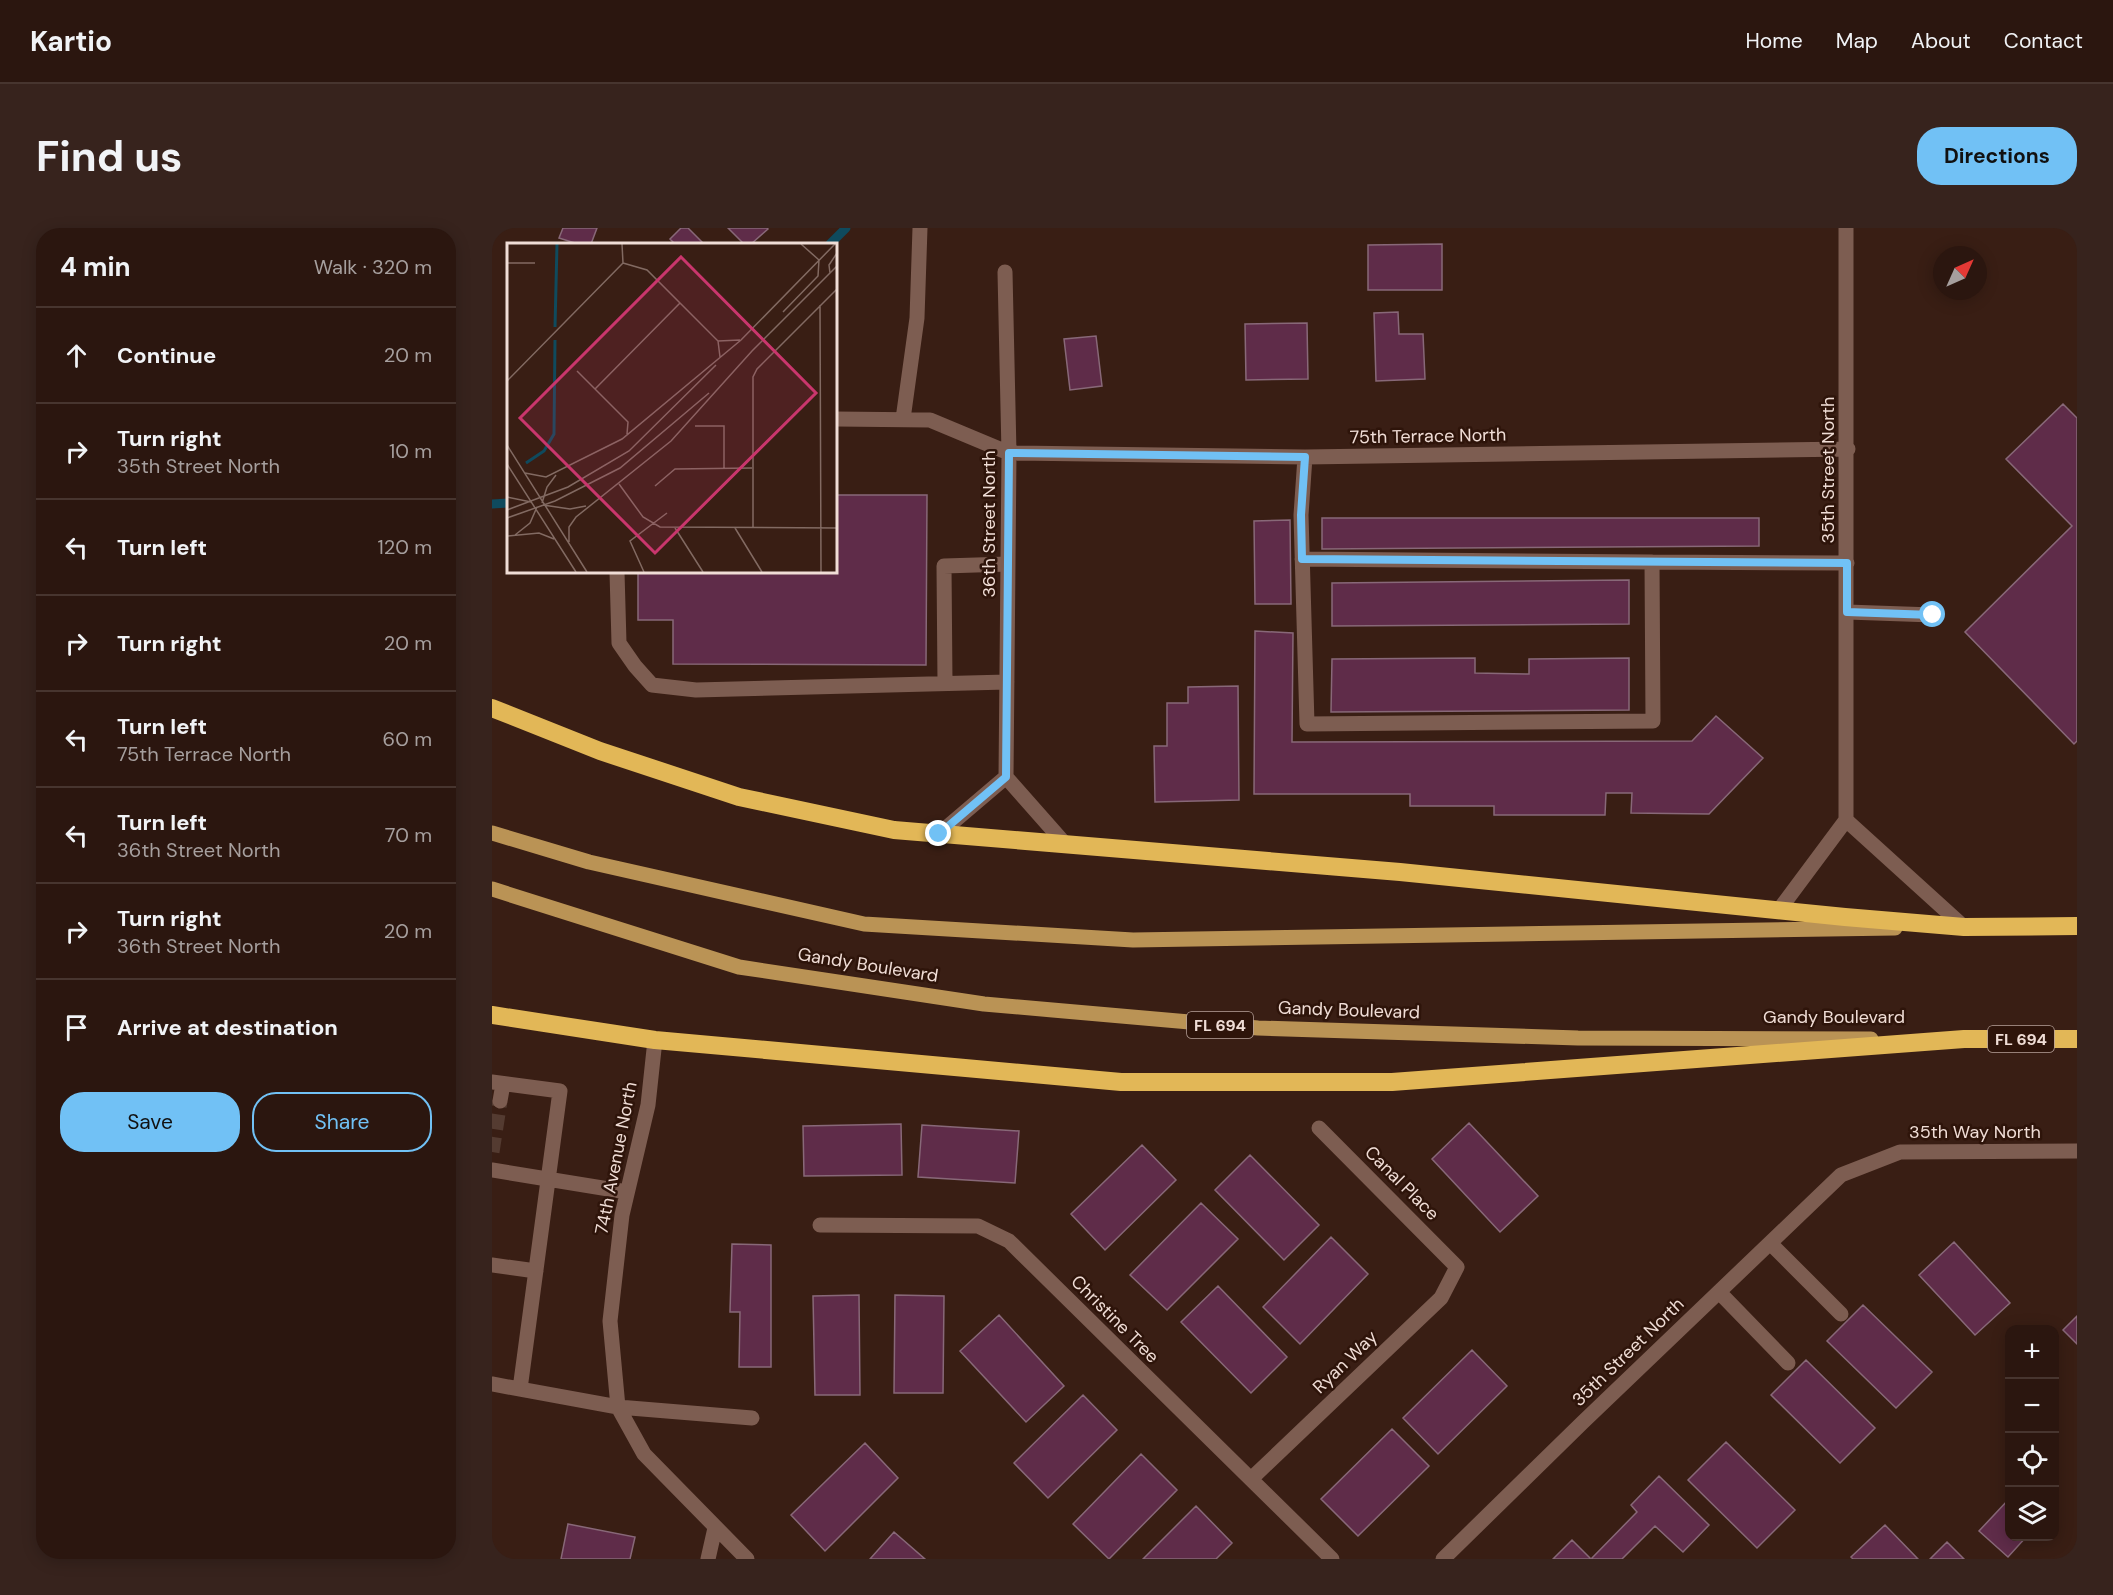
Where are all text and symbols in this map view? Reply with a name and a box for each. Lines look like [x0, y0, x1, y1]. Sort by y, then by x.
text: Kartio [30, 23, 112, 60]
text: Home [1745, 27, 1803, 55]
text: Map [1836, 27, 1878, 55]
text: About [1911, 27, 1971, 55]
text: Contact [2004, 27, 2083, 55]
button: Directions [1917, 127, 2077, 185]
text: Find us [36, 129, 182, 184]
inset map [507, 243, 837, 573]
north arrow [1933, 246, 1987, 300]
text: 4 min [60, 250, 131, 284]
text: Walk · 320 m [314, 254, 432, 280]
icon: ahead [60, 339, 93, 372]
text: Continue [117, 341, 216, 370]
text: 20 m [384, 342, 432, 368]
street label: 35th Street North [1816, 397, 1840, 543]
street label: 75th Terrace North [1350, 423, 1506, 449]
text: Turn right [117, 424, 222, 453]
icon: right [60, 435, 93, 468]
text: 10 m [389, 438, 432, 464]
street label: 36th Street North [977, 450, 1001, 598]
text: 35th Street North [117, 453, 280, 479]
icon: left [60, 531, 93, 564]
text: Turn left [117, 533, 207, 562]
text: 120 m [378, 534, 432, 560]
route start [1919, 601, 1945, 627]
icon: right [60, 627, 93, 660]
text: Turn right [117, 629, 222, 658]
text: 20 m [384, 630, 432, 656]
text: Turn left [117, 712, 207, 741]
icon: left [60, 723, 93, 756]
text: 60 m [383, 726, 432, 752]
text: 75th Terrace North [117, 741, 291, 767]
text: Turn left [117, 808, 207, 837]
icon: left [60, 819, 93, 852]
route end [925, 820, 951, 846]
text: 70 m [385, 822, 432, 848]
text: 36th Street North [117, 837, 280, 863]
text: Turn right [117, 904, 222, 933]
icon: right [60, 915, 93, 948]
text: 20 m [384, 918, 432, 944]
text: 36th Street North [117, 933, 280, 959]
street label: Gandy Boulevard [796, 942, 940, 988]
street label: Gandy Boulevard [1278, 996, 1420, 1024]
street label: Gandy Boulevard [1763, 1005, 1905, 1029]
icon: arrive [60, 1011, 93, 1044]
road number: FL 694 [1187, 1012, 1253, 1038]
text: Arrive at destination [117, 1013, 338, 1042]
road number: FL 694 [1988, 1026, 2054, 1052]
street label: 74th Avenue North [589, 1080, 643, 1236]
button: Save [60, 1092, 240, 1152]
button: Share [252, 1092, 432, 1152]
street label: 35th Way North [1909, 1120, 2041, 1144]
street label: Canal Place [1359, 1140, 1445, 1226]
street label: Christine Tree [1066, 1270, 1164, 1368]
street label: 35th Street North [1567, 1292, 1689, 1412]
street label: Ryan Way [1307, 1325, 1383, 1399]
map controls [2005, 1325, 2059, 1541]
button: + [2005, 1325, 2059, 1379]
button: − [2005, 1379, 2059, 1433]
button: locate [2005, 1433, 2059, 1487]
button: layers [2005, 1487, 2059, 1541]

